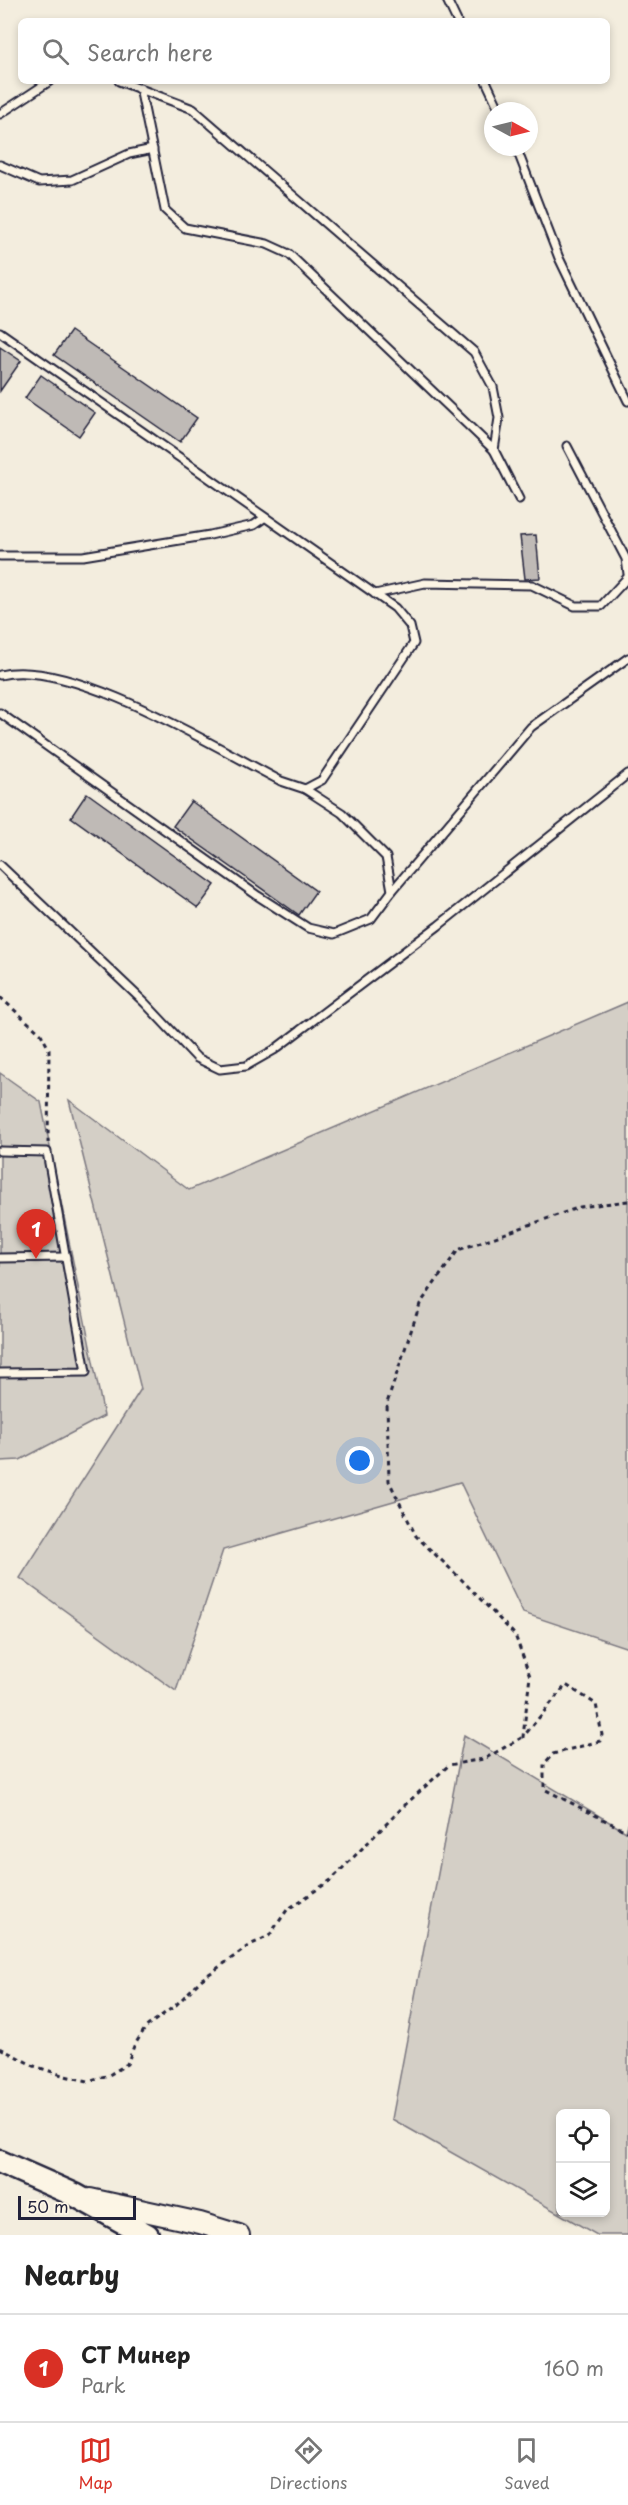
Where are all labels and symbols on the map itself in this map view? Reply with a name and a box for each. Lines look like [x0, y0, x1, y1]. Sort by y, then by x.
north arrow [484, 102, 538, 156]
pin: 1 [16, 1210, 56, 1259]
your location [345, 1446, 374, 1475]
scale bar [18, 2193, 136, 2220]

